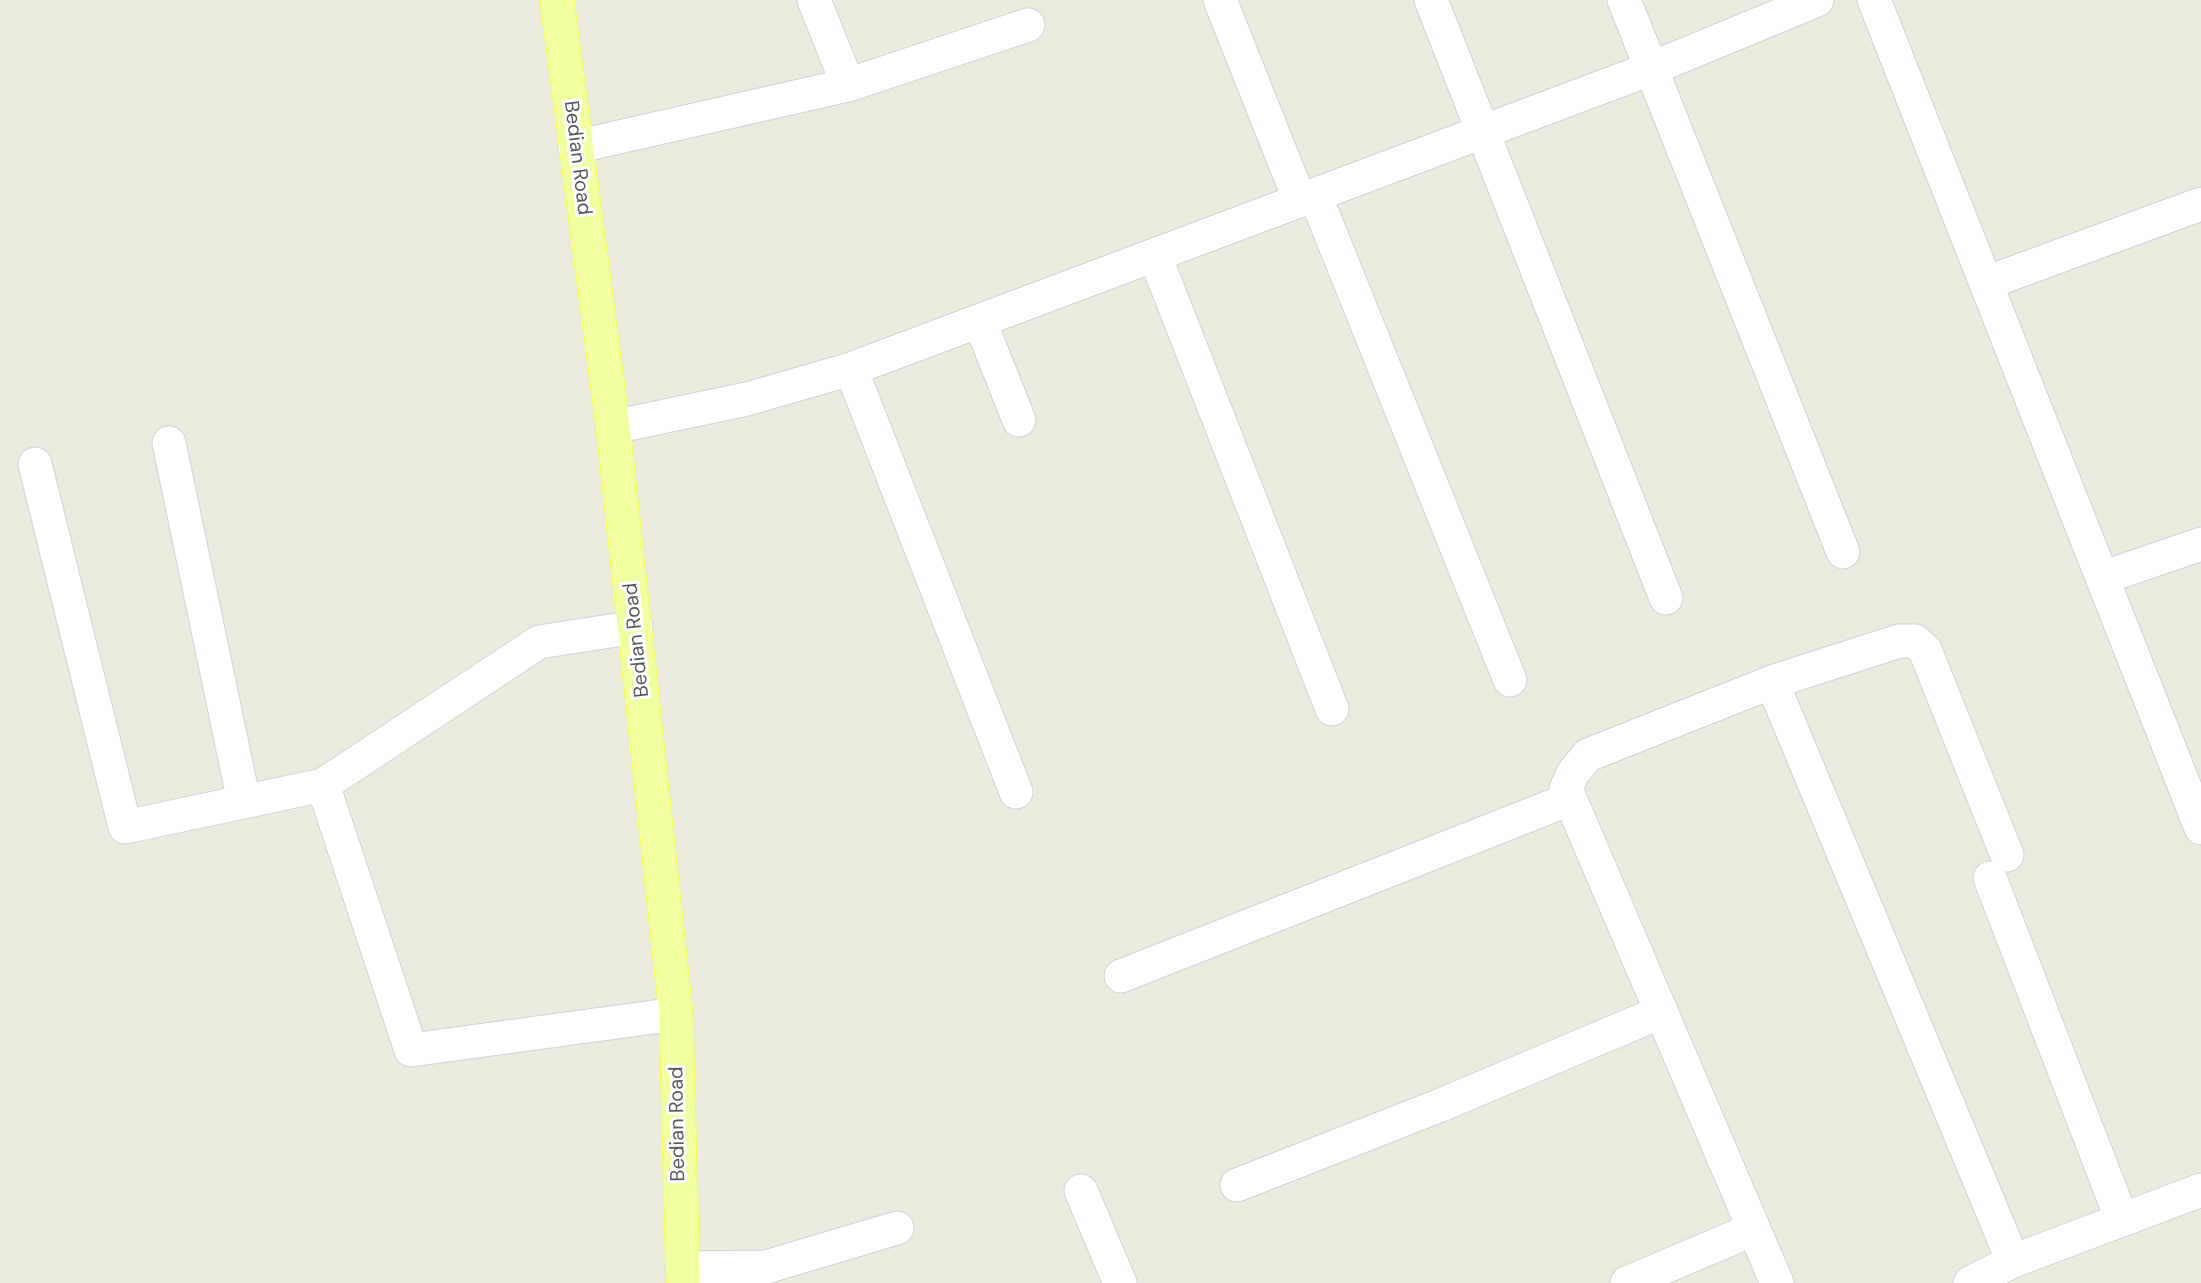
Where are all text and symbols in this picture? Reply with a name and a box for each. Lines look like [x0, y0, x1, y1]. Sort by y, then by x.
street label: Bedian Road [558, 99, 596, 217]
street label: Bedian Road [619, 582, 655, 698]
street label: Bedian Road [665, 1066, 691, 1182]

